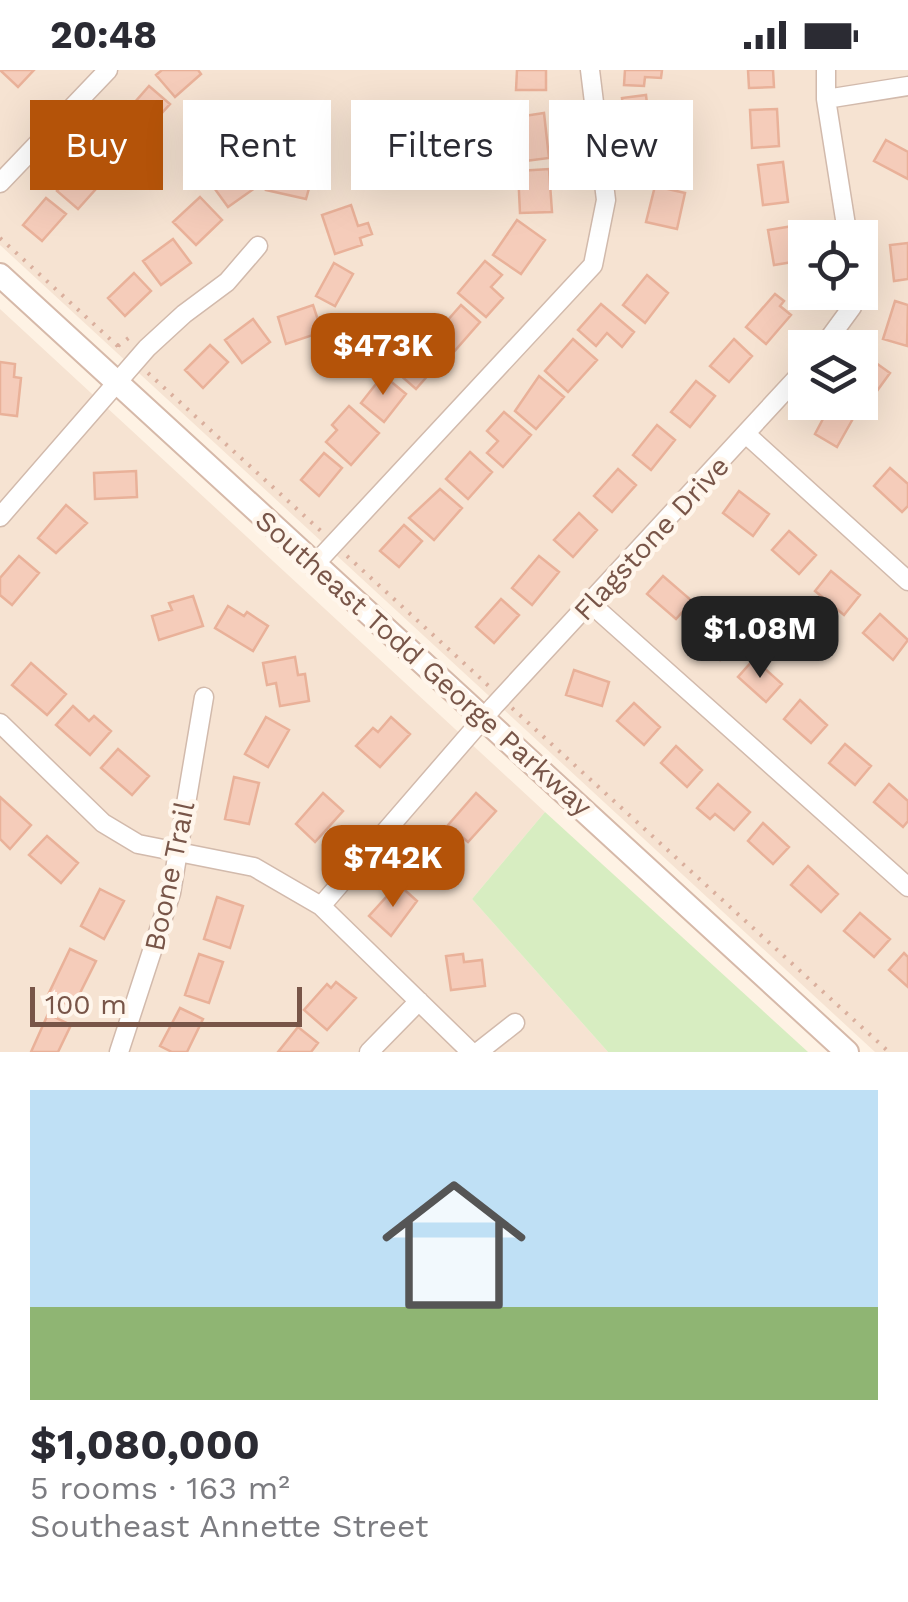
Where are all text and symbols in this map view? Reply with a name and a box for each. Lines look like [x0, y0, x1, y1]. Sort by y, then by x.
text: 20:48 [50, 13, 157, 57]
chip: Buy [30, 100, 163, 190]
chip: Rent [183, 100, 331, 190]
chip: Filters [351, 100, 529, 190]
chip: New [549, 100, 693, 190]
map controls [788, 220, 878, 420]
button: locate [788, 220, 878, 310]
pin: $473K [313, 313, 453, 398]
text: $473K [333, 326, 433, 364]
button: layers [788, 330, 878, 420]
street label: Flagstone Drive [567, 449, 736, 627]
street label: Southeast Todd George Parkway [249, 504, 599, 824]
pin: $1.08M [679, 596, 841, 681]
text: $1.08M [703, 609, 817, 647]
street label: Boone Trail [138, 798, 202, 954]
pin: $742K [323, 825, 463, 910]
text: $742K [344, 838, 442, 876]
scale bar [30, 982, 302, 1026]
text: 100 m [45, 988, 127, 1021]
icon: home [364, 1155, 544, 1335]
text: $1,080,000 [30, 1420, 260, 1469]
text: 5 rooms · 163 m² [30, 1469, 290, 1507]
text: Southeast Annette Street [30, 1507, 428, 1545]

